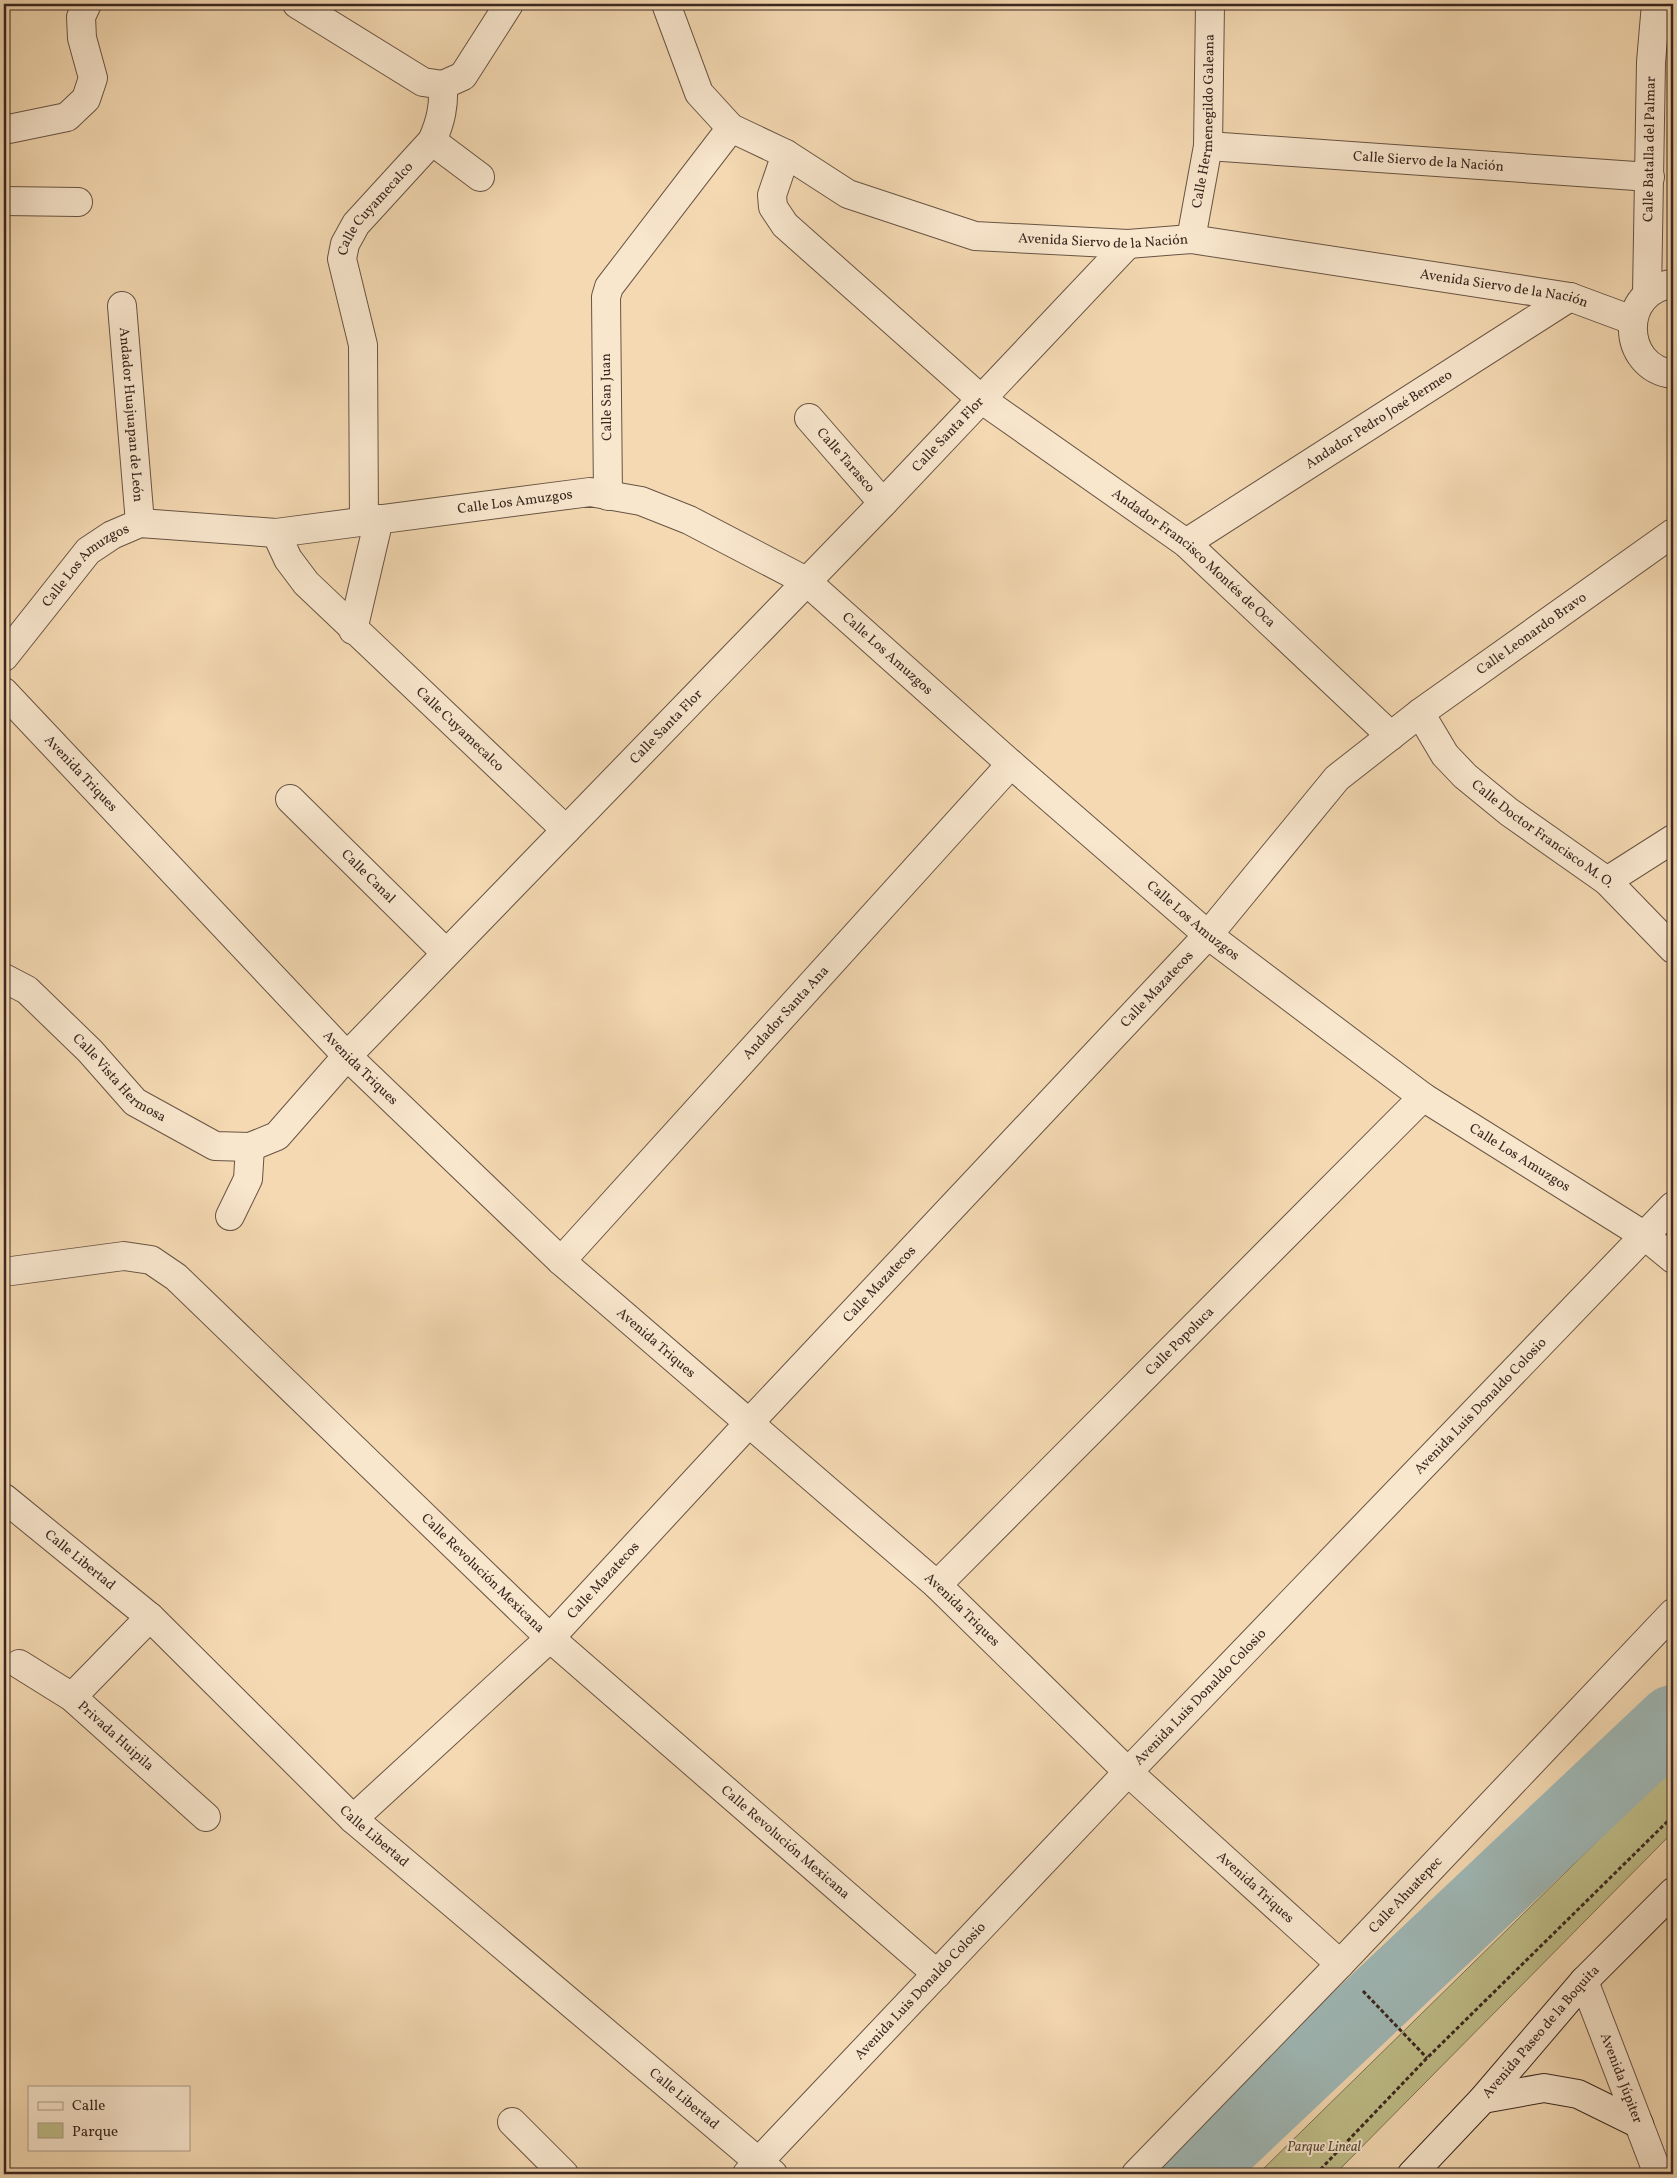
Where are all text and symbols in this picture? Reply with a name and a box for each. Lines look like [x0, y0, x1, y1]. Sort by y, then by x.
street label: Calle Hermenegildo Galeana [1187, 34, 1219, 210]
street label: Calle Batalla del Palmar [1639, 76, 1660, 222]
street label: Calle Siervo de la Nación [1352, 147, 1504, 176]
street label: Calle Cuyamecalco [333, 158, 418, 257]
street label: Avenida Siervo de la Nación [1018, 229, 1189, 253]
street label: Avenida Siervo de la Nación [1419, 265, 1591, 312]
street label: Andador Huajuapan de León [114, 326, 148, 503]
street label: Calle San Juan [597, 353, 617, 441]
street label: Andador Pedro José Bermeo [1302, 365, 1456, 474]
street label: Calle Santa Flor [908, 392, 988, 476]
street label: Calle Tarasco [812, 424, 879, 497]
street label: Andador Francisco Montés de Oca [1108, 484, 1280, 632]
street label: Calle Los Amuzgos [456, 485, 574, 519]
street label: Calle Los Amuzgos [38, 519, 132, 611]
street label: Calle Leonardo Bravo [1473, 588, 1591, 679]
street label: Calle Los Amuzgos [838, 608, 937, 699]
street label: Calle Cuyamecalco [412, 683, 508, 776]
street label: Calle Santa Flor [626, 685, 707, 768]
street label: Avenida Triques [40, 731, 122, 816]
street label: Calle Doctor Francisco M. O. [1467, 775, 1619, 893]
street label: Calle Canal [337, 845, 400, 908]
street label: Calle Los Amuzgos [1142, 876, 1244, 965]
street label: Calle Mazatecos [1116, 947, 1198, 1032]
street label: Andador Santa Ana [738, 962, 833, 1064]
street label: Avenida Triques [318, 1027, 402, 1109]
street label: Calle Vista Hermosa [68, 1029, 169, 1127]
street label: Calle Los Amuzgos [1466, 1119, 1574, 1196]
street label: Calle Mazatecos [839, 1242, 920, 1327]
street label: Calle Popoluca [1141, 1303, 1218, 1380]
street label: Avenida Triques [612, 1304, 700, 1382]
street label: Avenida Luis Donaldo Colosio [1410, 1333, 1551, 1479]
street label: Calle Revolución Mexicana [417, 1509, 549, 1637]
street label: Calle Libertad [41, 1525, 119, 1595]
street label: Calle Mazatecos [563, 1538, 644, 1623]
street label: Avenida Triques [920, 1569, 1004, 1651]
street label: Avenida Luis Donaldo Colosio [1130, 1624, 1271, 1770]
street label: Privada Huipila [73, 1697, 158, 1775]
street label: Calle Revolución Mexicana [717, 1781, 854, 1904]
street label: Calle Libertad [335, 1801, 413, 1872]
street label: Avenida Triques [1212, 1847, 1298, 1928]
street label: Calle Ahuatepec [1365, 1852, 1447, 1937]
street label: Avenida Luis Donaldo Colosio [850, 1918, 990, 2064]
street label: Avenida Paseo de la Boquita [1478, 1961, 1604, 2103]
street label: Avenida Júpiter [1595, 2030, 1647, 2126]
street label: Calle Libertad [645, 2064, 723, 2134]
legend [28, 2086, 190, 2150]
text: Calle [72, 2096, 105, 2117]
text: Parque [72, 2122, 118, 2143]
park label: Parque Lineal [1287, 2138, 1362, 2157]

